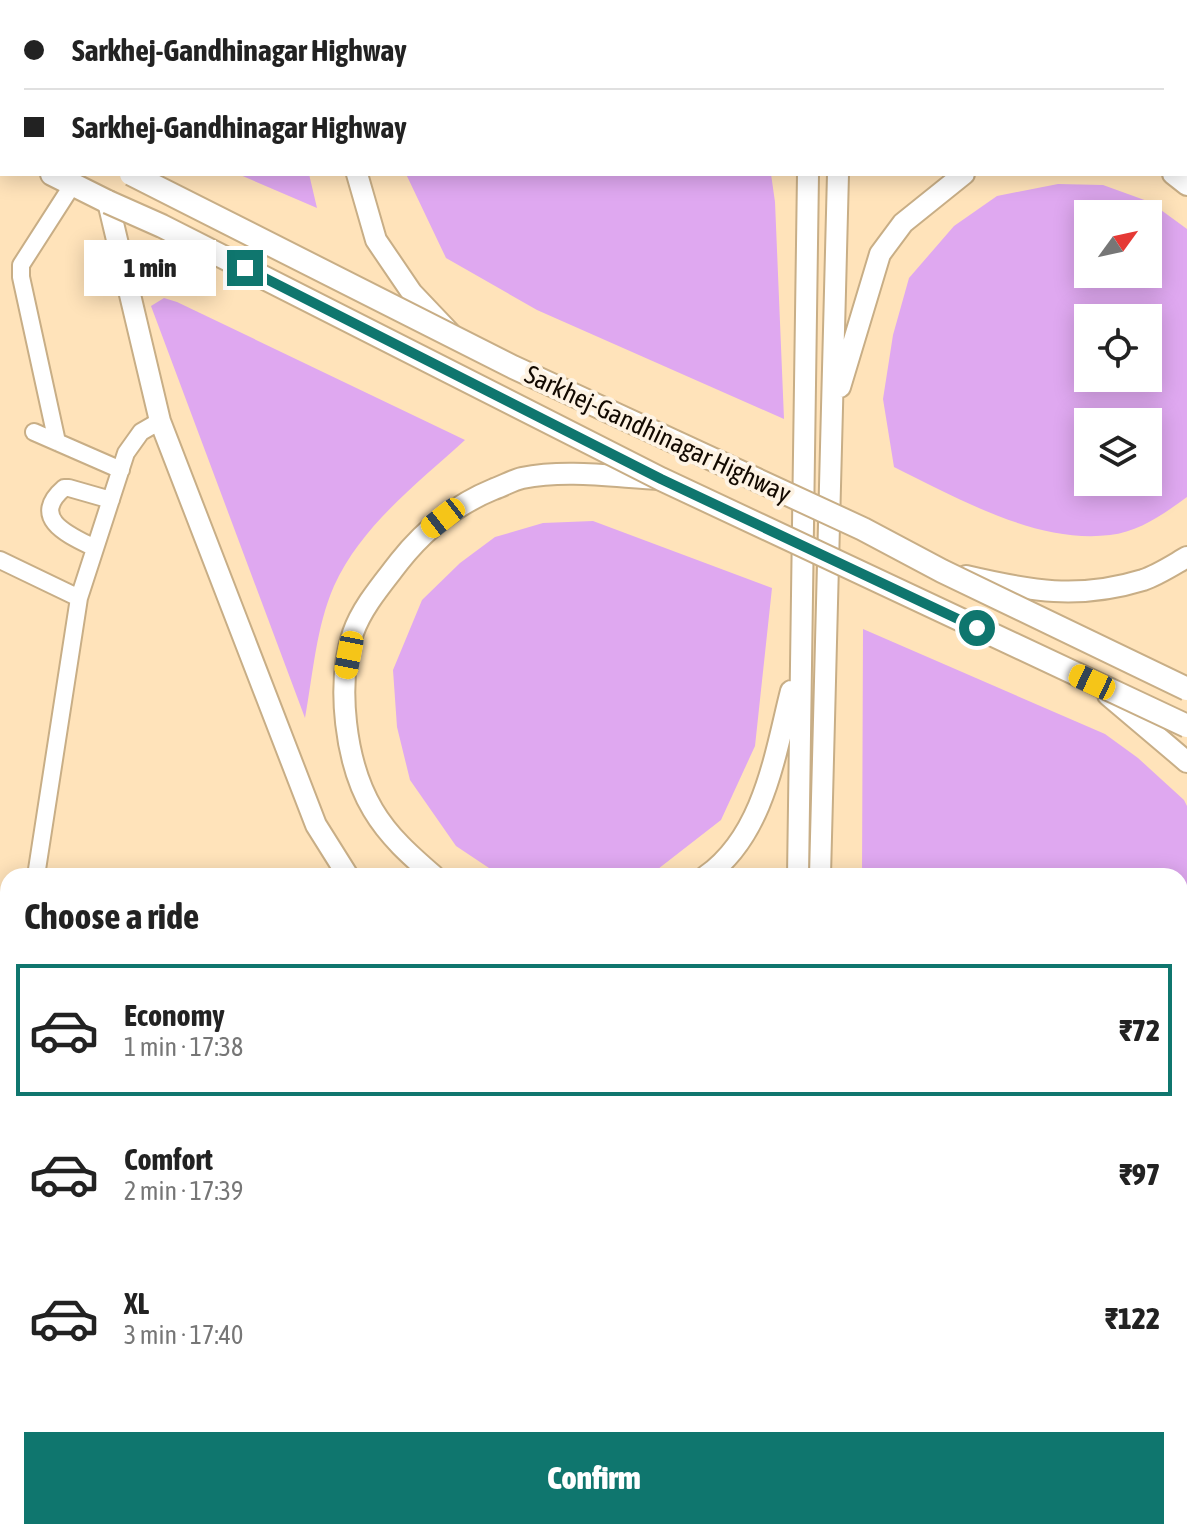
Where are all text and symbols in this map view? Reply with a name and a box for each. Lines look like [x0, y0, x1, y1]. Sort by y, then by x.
text: Sarkhej-Gandhinagar Highway [72, 33, 407, 67]
text: Sarkhej-Gandhinagar Highway [72, 110, 407, 144]
north arrow [1074, 200, 1162, 288]
map controls [1074, 200, 1162, 496]
callout: 1 min [85, 240, 217, 296]
route end [227, 250, 263, 286]
text: 1 min [123, 253, 177, 283]
button: locate [1074, 304, 1162, 392]
street label: Sarkhej-Gandhinagar Highway [520, 359, 796, 509]
button: layers [1074, 408, 1162, 496]
car [417, 494, 469, 542]
route start [959, 610, 995, 646]
car [333, 629, 365, 681]
car [1065, 661, 1119, 703]
text: Choose a ride [24, 895, 199, 937]
icon: car [28, 994, 100, 1066]
text: Economy [124, 998, 225, 1032]
text: ₹72 [1119, 1013, 1160, 1047]
text: 1 min · 17:38 [124, 1032, 243, 1062]
icon: car [28, 1138, 100, 1210]
text: Comfort [124, 1142, 213, 1176]
text: ₹97 [1119, 1157, 1160, 1191]
text: 2 min · 17:39 [124, 1176, 243, 1206]
icon: car [28, 1282, 100, 1354]
text: XL [124, 1286, 149, 1320]
text: ₹122 [1105, 1301, 1160, 1335]
text: 3 min · 17:40 [124, 1320, 243, 1350]
button: Confirm [24, 1432, 1164, 1524]

